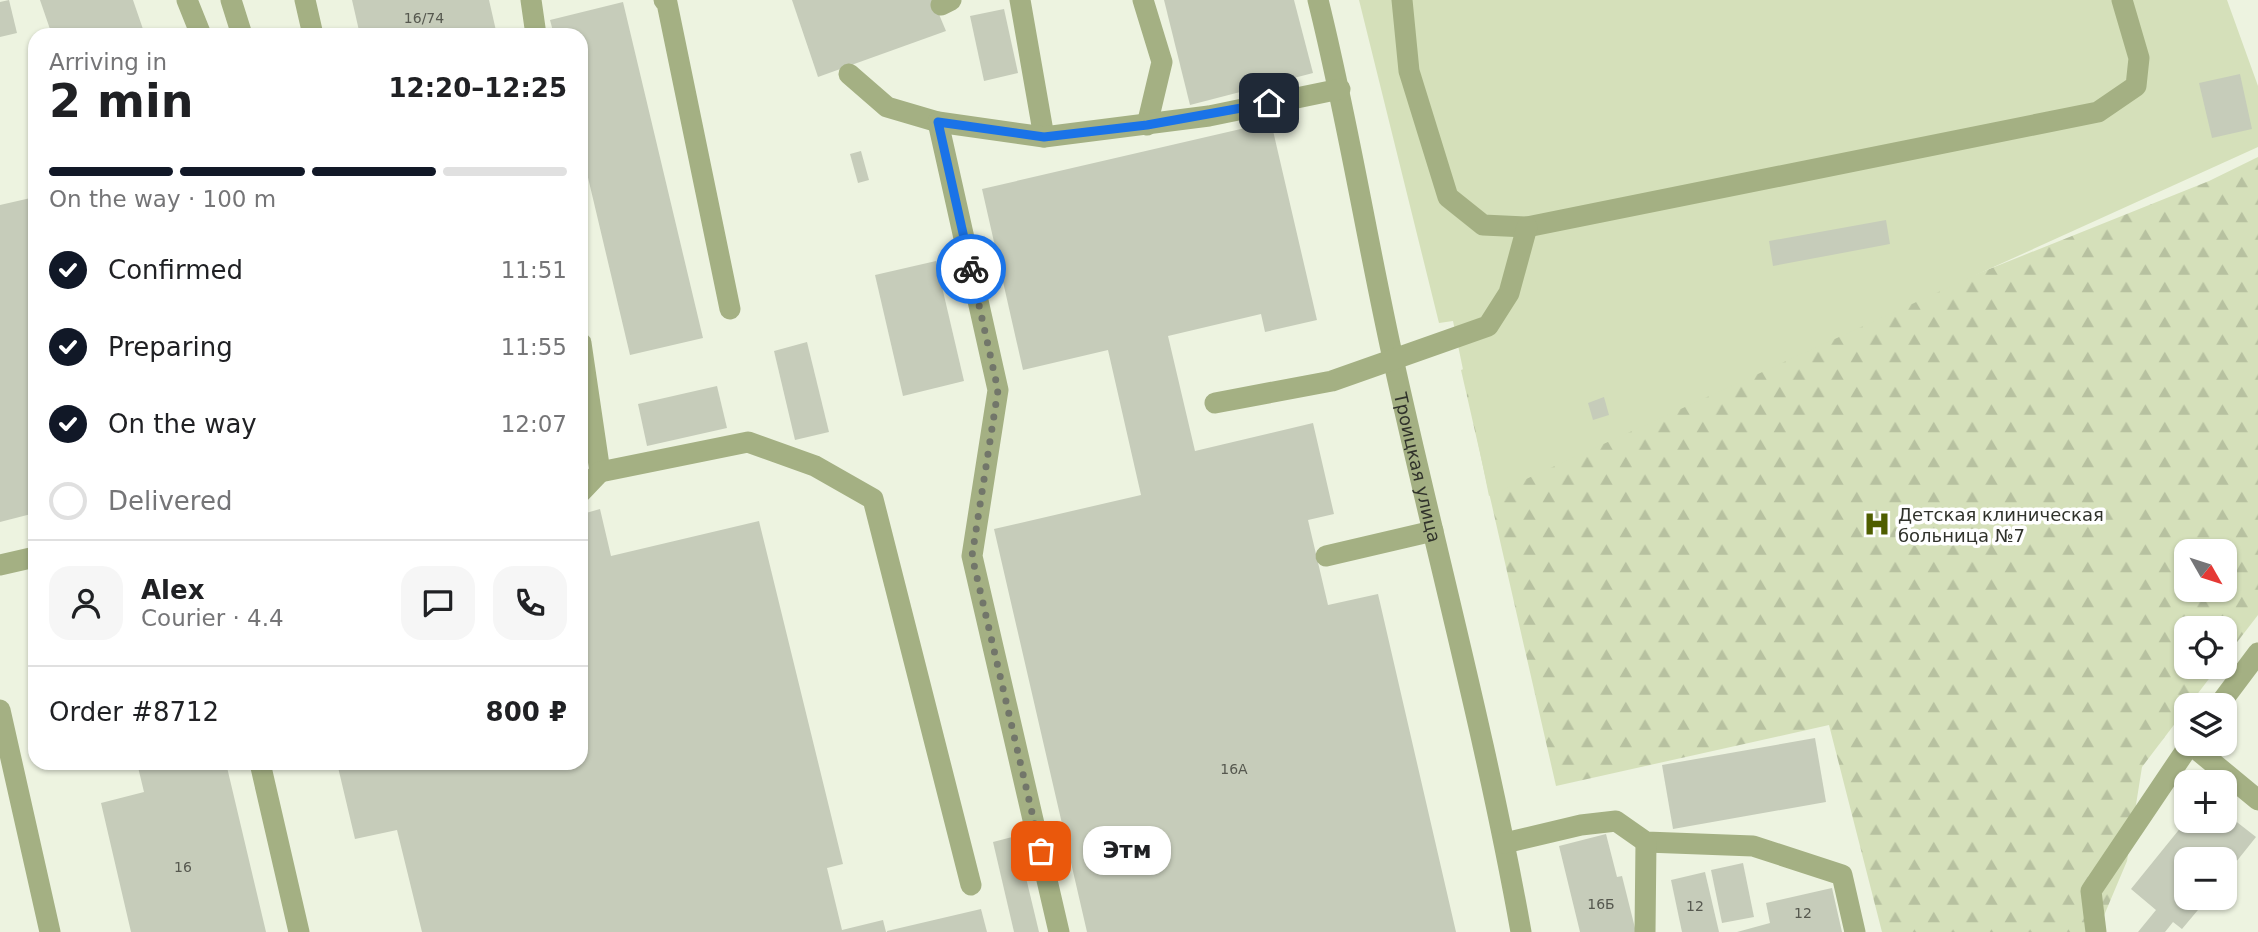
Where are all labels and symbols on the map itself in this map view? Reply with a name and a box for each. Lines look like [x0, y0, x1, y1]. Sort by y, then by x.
house number: 16/74 [404, 10, 444, 26]
pin [1239, 73, 1299, 133]
courier [936, 234, 1006, 304]
street label: Троицкая улица [1390, 390, 1446, 544]
place label: Детская клиническая больница №7 [1898, 504, 2104, 546]
hospital icon: Детская клиническая больница №7 [1862, 509, 1892, 539]
north arrow [2174, 539, 2236, 602]
house number: 16А [1220, 761, 1248, 777]
pin [1011, 821, 1071, 881]
callout: Этм [1083, 826, 1170, 876]
house number: 16 [174, 859, 192, 875]
house number: 16Б [1587, 896, 1615, 912]
house number: 12 [1686, 898, 1704, 914]
house number: 12 [1794, 905, 1812, 921]

